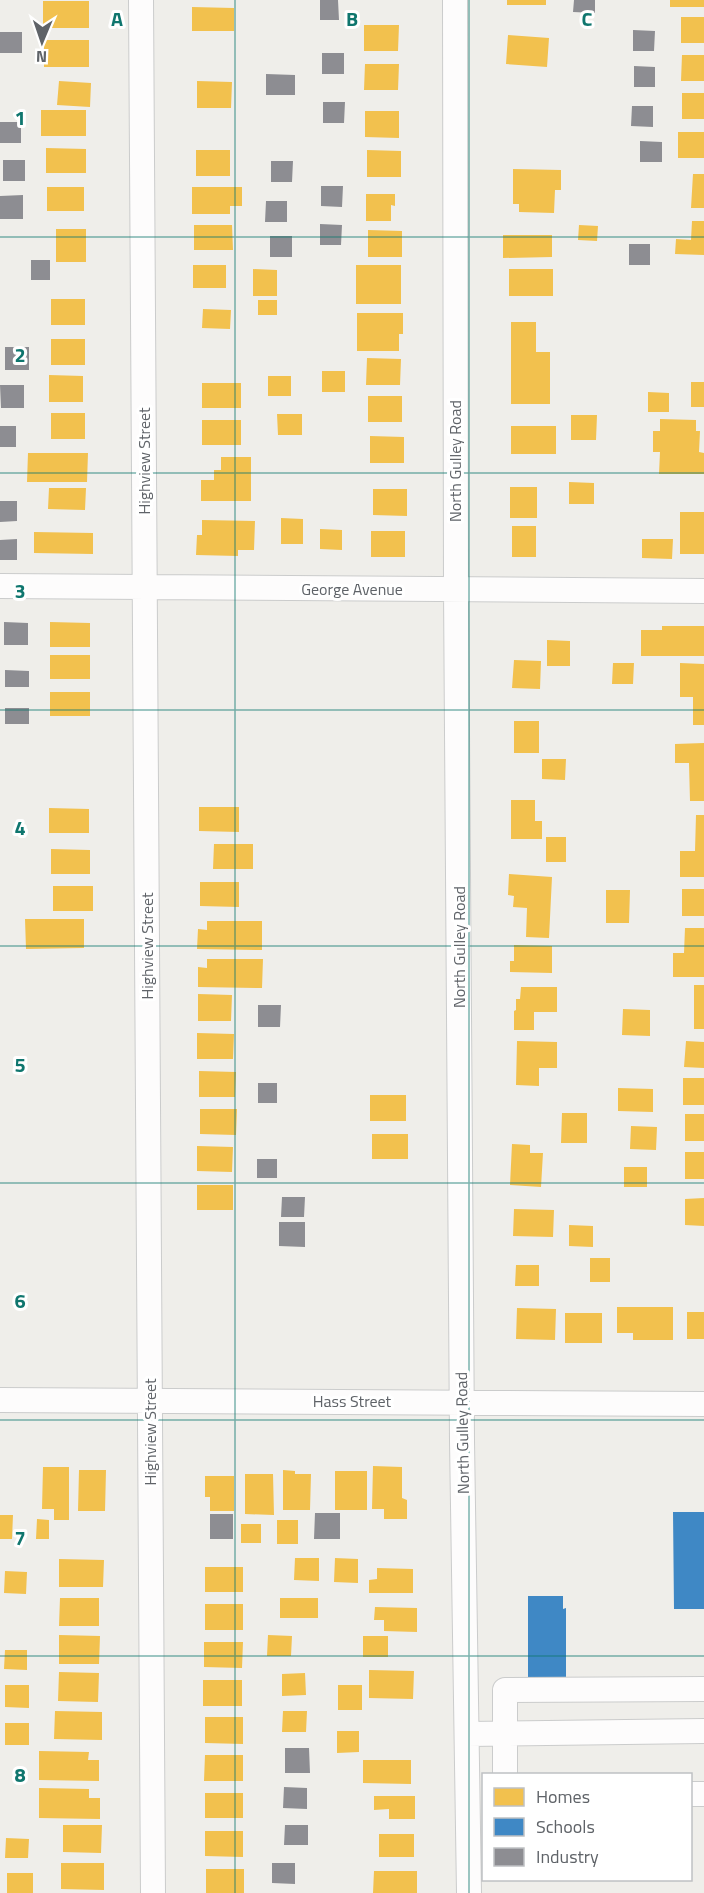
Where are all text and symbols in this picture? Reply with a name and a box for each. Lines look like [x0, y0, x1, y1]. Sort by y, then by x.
text: A [111, 3, 123, 34]
text: B [346, 3, 358, 34]
text: C [582, 3, 593, 34]
north arrow [12, 12, 72, 72]
text: N [36, 45, 47, 69]
text: 1 [14, 102, 26, 133]
text: 2 [14, 339, 26, 370]
street label: North Gulley Road [443, 400, 467, 522]
street label: Highview Street [132, 407, 156, 515]
text: 3 [14, 575, 26, 606]
street label: George Avenue [301, 577, 403, 601]
text: 4 [14, 812, 26, 843]
street label: North Gulley Road [447, 886, 471, 1008]
street label: Highview Street [135, 892, 159, 1000]
text: 5 [14, 1049, 26, 1080]
text: 6 [14, 1285, 26, 1316]
street label: North Gulley Road [449, 1372, 475, 1494]
street label: Highview Street [138, 1378, 162, 1486]
street label: Hass Street [313, 1389, 392, 1413]
text: 7 [14, 1522, 26, 1553]
text: 8 [14, 1759, 26, 1790]
legend [482, 1773, 692, 1881]
text: Homes [536, 1783, 590, 1810]
text: Schools [536, 1813, 595, 1840]
text: Industry [536, 1843, 599, 1870]

